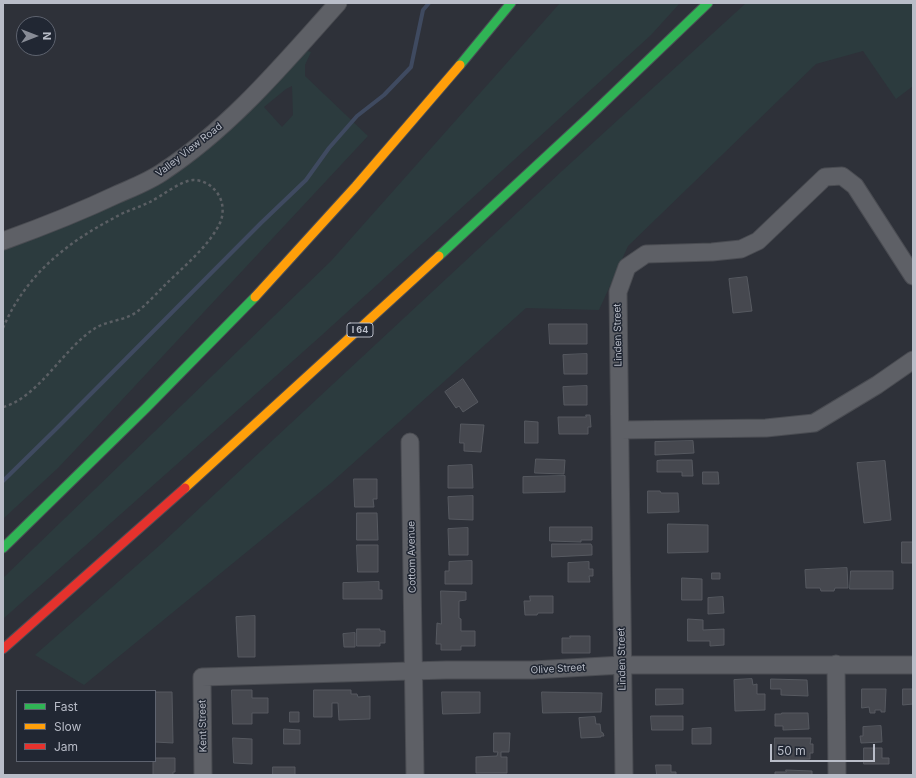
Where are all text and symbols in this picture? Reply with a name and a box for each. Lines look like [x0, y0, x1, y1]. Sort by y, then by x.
north arrow [16, 16, 56, 56]
text: N [40, 32, 54, 40]
street label: Valley View Road [153, 120, 225, 180]
street label: Linden Street [611, 303, 625, 367]
road number: I 64 [347, 323, 373, 337]
street label: Cottom Avenue [405, 521, 419, 593]
street label: Linden Street [615, 627, 629, 691]
street label: Olive Street [530, 662, 586, 676]
legend [16, 690, 156, 762]
text: Fast [54, 699, 78, 714]
street label: Kent Street [197, 700, 209, 752]
text: Slow [54, 719, 81, 734]
scale bar [772, 736, 877, 762]
text: Jam [54, 739, 78, 754]
text: 50 m [777, 743, 806, 758]

